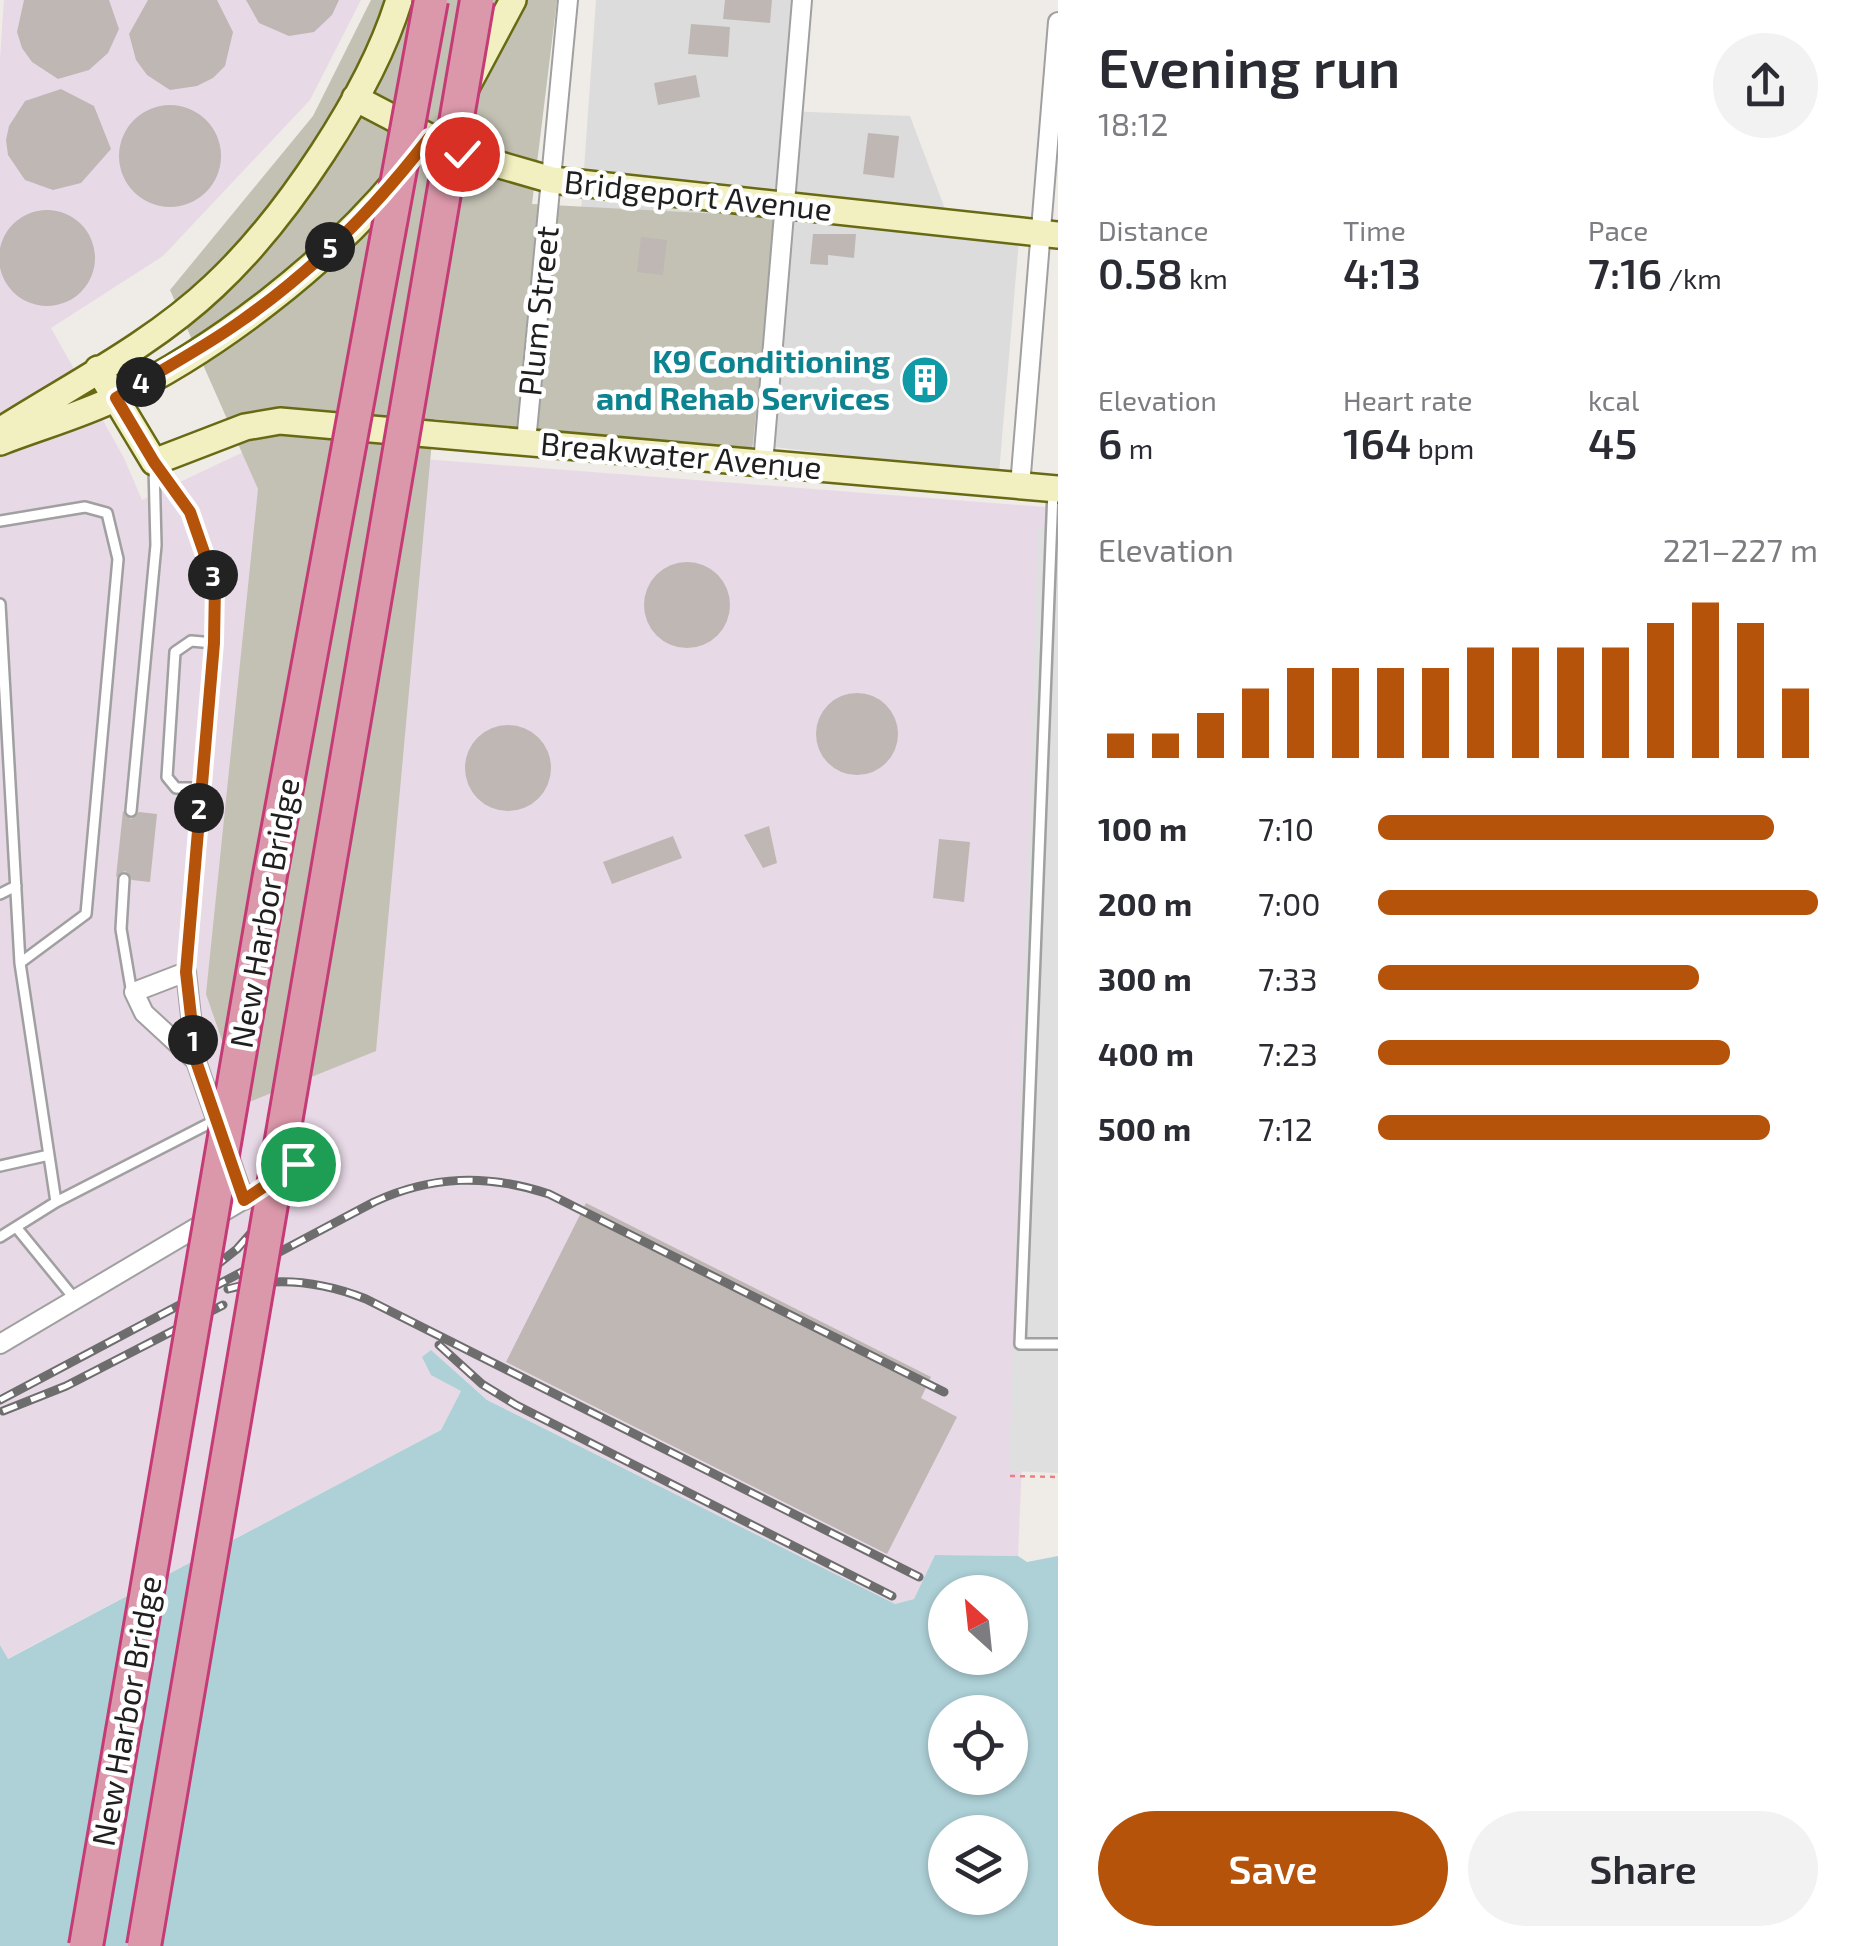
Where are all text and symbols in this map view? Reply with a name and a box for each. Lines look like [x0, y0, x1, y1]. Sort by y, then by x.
text: Evening run [1098, 33, 1400, 99]
button: share [1713, 33, 1818, 138]
text: 18:12 [1098, 104, 1168, 142]
pin [420, 112, 505, 197]
icon: check [435, 127, 490, 182]
street label: Bridgeport Avenue [562, 161, 834, 227]
text: Distance [1098, 213, 1209, 247]
text: Time [1343, 213, 1406, 247]
text: Pace [1588, 213, 1648, 247]
pin: 5 [305, 222, 355, 272]
street label: Plum Street [509, 224, 565, 398]
text: 5 [322, 230, 338, 264]
text: 0.58 [1098, 247, 1183, 297]
text: 4:13 [1343, 247, 1421, 297]
text: 7:16 [1588, 247, 1662, 297]
text: km [1183, 261, 1228, 295]
text: /km [1662, 261, 1722, 295]
place label: K9 Conditioning and Rehab Services [596, 341, 890, 416]
building icon: K9 Conditioning and Rehab Services [899, 354, 951, 406]
pin: 4 [116, 357, 166, 407]
text: 4 [132, 365, 150, 399]
text: Elevation [1098, 383, 1217, 417]
text: Heart rate [1343, 383, 1473, 417]
text: kcal [1588, 383, 1639, 417]
text: 6 [1098, 417, 1122, 467]
text: 164 [1343, 417, 1411, 467]
text: 45 [1588, 417, 1637, 467]
street label: Breakwater Avenue [539, 423, 823, 485]
text: m [1122, 431, 1153, 465]
text: bpm [1411, 431, 1474, 465]
text: Elevation [1098, 530, 1234, 568]
text: 221–227 m [1663, 530, 1818, 568]
pin: 3 [188, 550, 238, 600]
text: 3 [205, 558, 221, 592]
street label: New Harbor Bridge [221, 774, 306, 1051]
pin: 2 [174, 783, 224, 833]
text: 2 [191, 791, 207, 825]
text: 100 m [1098, 809, 1187, 847]
text: 7:10 [1258, 809, 1314, 847]
text: 200 m [1098, 884, 1192, 922]
text: 7:00 [1258, 884, 1321, 922]
text: 300 m [1098, 959, 1192, 997]
text: 7:33 [1258, 959, 1318, 997]
pin: 1 [168, 1015, 218, 1065]
text: 1 [187, 1023, 199, 1057]
text: 400 m [1098, 1034, 1194, 1072]
text: 7:23 [1258, 1034, 1318, 1072]
text: 500 m [1098, 1109, 1191, 1147]
text: 7:12 [1258, 1109, 1313, 1147]
pin [256, 1122, 341, 1207]
icon: arrive [271, 1137, 326, 1192]
street label: New Harbor Bridge [83, 1572, 168, 1849]
north arrow [928, 1575, 1028, 1675]
map controls [928, 1575, 1028, 1915]
button: locate [928, 1695, 1028, 1795]
button: Save [1098, 1811, 1448, 1926]
button: Share [1468, 1811, 1818, 1926]
button: layers [928, 1815, 1028, 1915]

